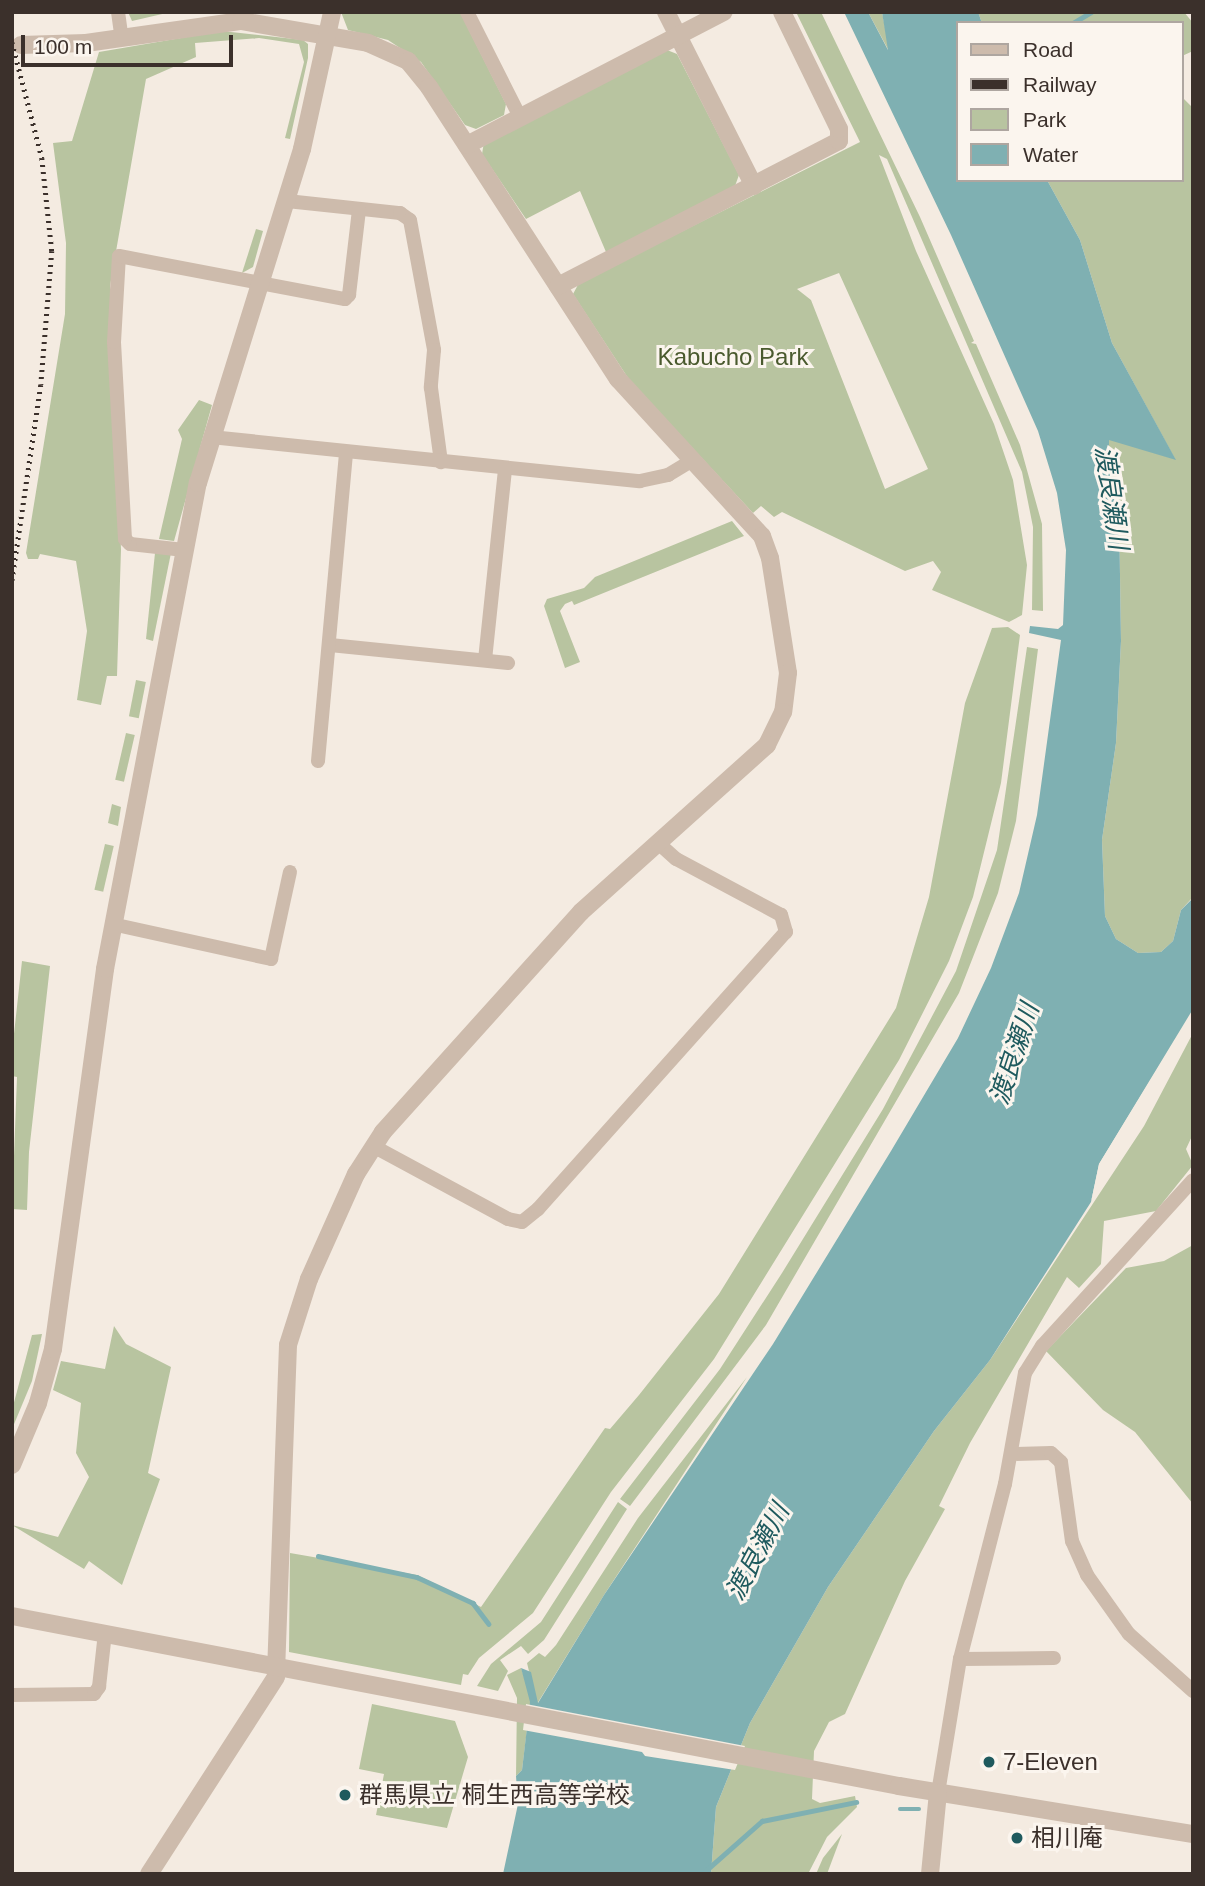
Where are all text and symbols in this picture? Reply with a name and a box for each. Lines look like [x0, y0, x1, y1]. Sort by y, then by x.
scale bar [24, 21, 236, 65]
legend [956, 21, 1184, 182]
text: 100 m [34, 35, 92, 58]
text: Road [1023, 38, 1073, 61]
text: Railway [1023, 73, 1097, 96]
text: Park [1023, 108, 1066, 131]
text: Water [1023, 143, 1078, 166]
park label: Kabucho Park [658, 343, 808, 371]
water label: 渡良瀬川 [1088, 444, 1134, 552]
water label: 渡良瀬川 [984, 1000, 1046, 1108]
water label: 渡良瀬川 [720, 1499, 796, 1605]
place label: 7-Eleven [1003, 1748, 1098, 1776]
marker: 7-Eleven [981, 1754, 997, 1770]
place label: 群馬県立 桐生西高等学校 [359, 1781, 630, 1809]
marker: 群馬県立 桐生西高等学校 [337, 1787, 353, 1803]
place label: 相川庵 [1031, 1824, 1103, 1852]
marker: 相川庵 [1009, 1830, 1025, 1846]

